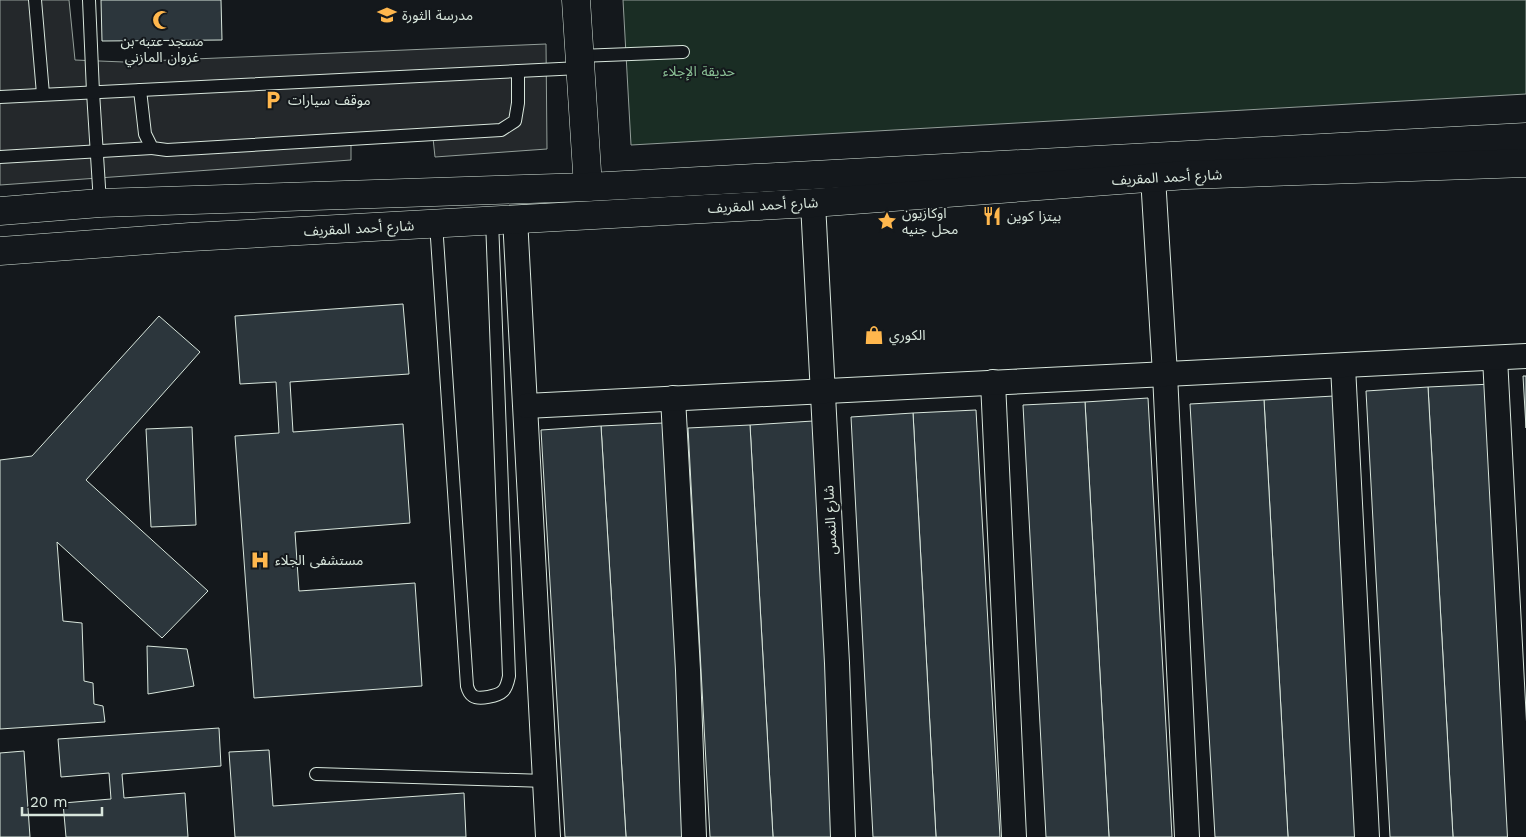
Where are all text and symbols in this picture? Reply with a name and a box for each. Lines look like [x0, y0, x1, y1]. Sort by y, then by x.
school or university icon: مدرسة الثورة [376, 4, 398, 26]
place label: مدرسة الثورة [402, 7, 473, 24]
mosque icon: مسجد عتبه بن غزوان المازني [151, 9, 173, 31]
place label: مسجد عتبه بن غزوان المازني [120, 33, 204, 68]
park label: حديقة الإجلاء [663, 63, 735, 81]
parking icon: موقف سيارات [262, 89, 284, 111]
place label: موقف سيارات [288, 92, 371, 109]
street label: شارع أحمد المقريف [1111, 165, 1223, 191]
street label: شارع أحمد المقريف [707, 193, 819, 219]
place label: اوكازيون محل جنيه [902, 205, 958, 238]
restaurant icon: بيتزا كوين [981, 205, 1003, 227]
place label: بيتزا كوين [1007, 208, 1062, 225]
place icon: اوكازيون محل جنيه [876, 210, 898, 232]
street label: شارع أحمد المقريف [303, 216, 415, 242]
shop icon: الكوري [863, 324, 885, 346]
place label: الكوري [889, 327, 925, 346]
street label: شارع النمس [820, 485, 843, 555]
hospital icon: مستشفى الجلاء [249, 549, 271, 571]
place label: مستشفى الجلاء [275, 552, 363, 569]
scale bar [22, 784, 102, 816]
text: 20 m [30, 793, 68, 811]

